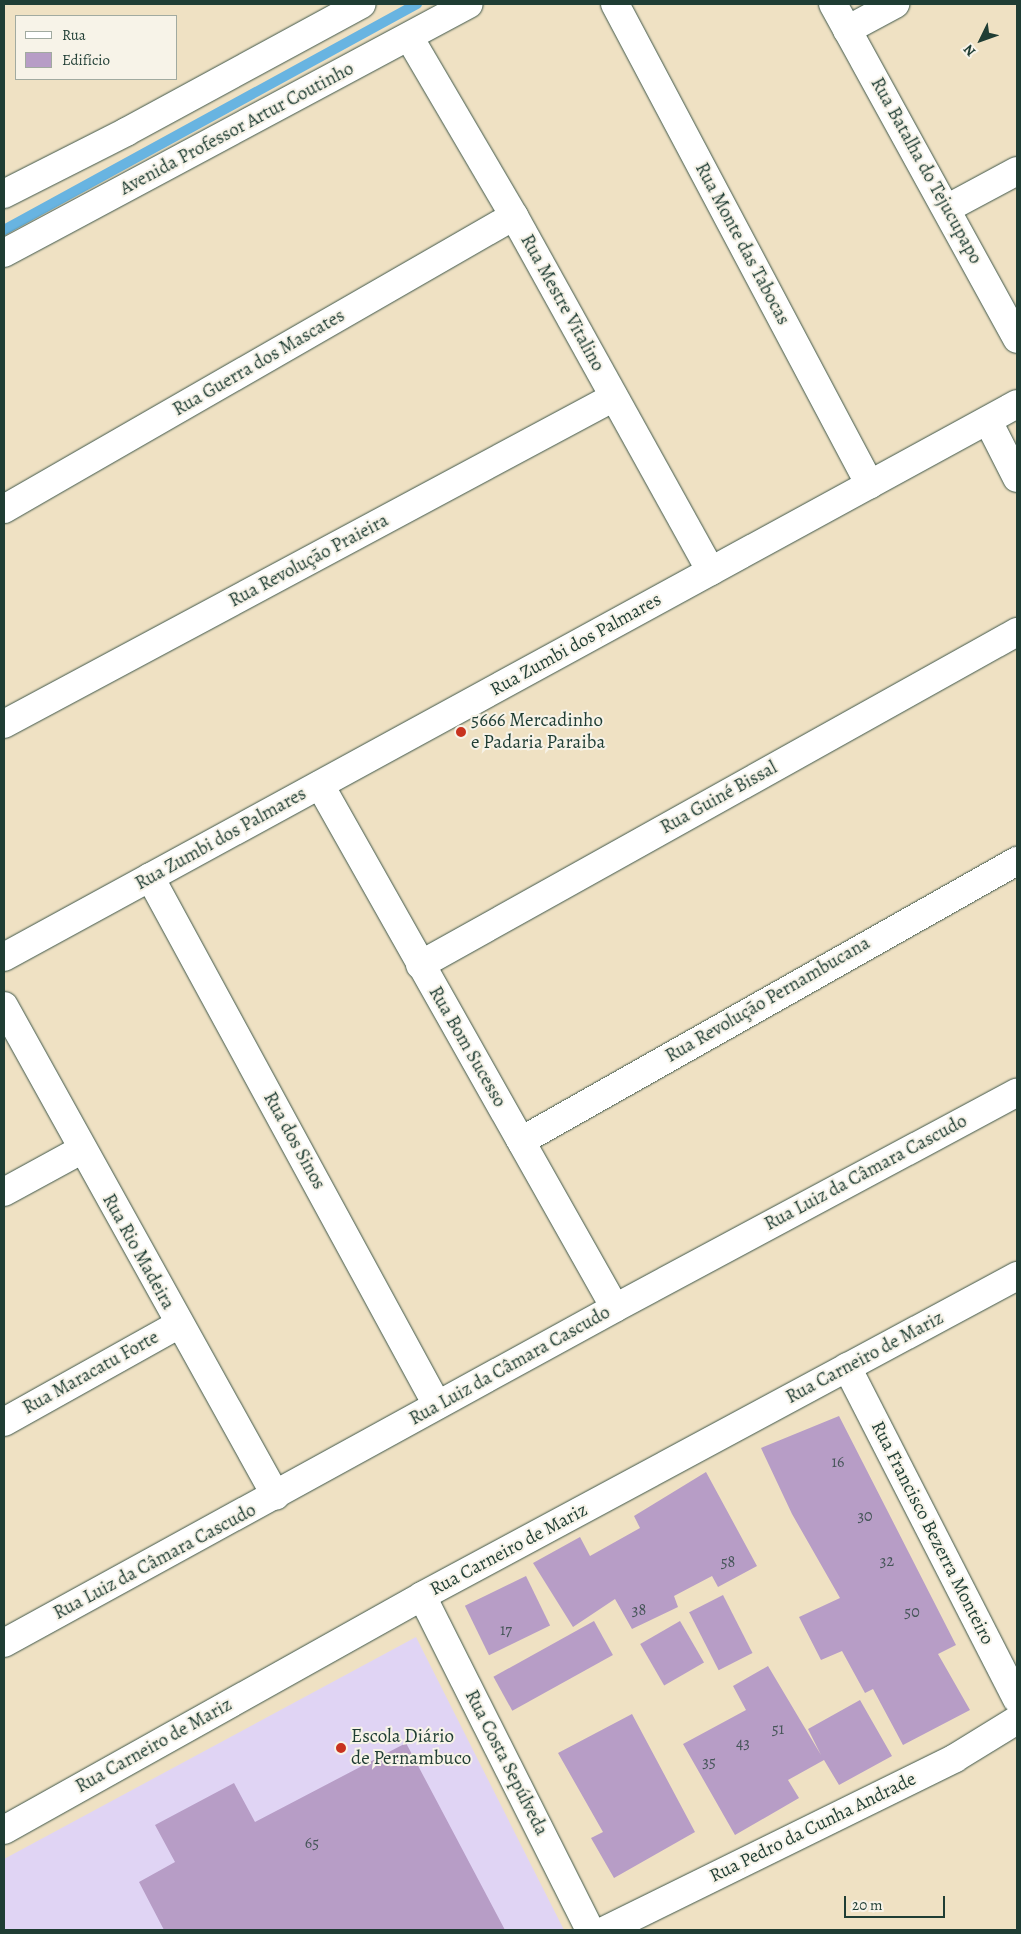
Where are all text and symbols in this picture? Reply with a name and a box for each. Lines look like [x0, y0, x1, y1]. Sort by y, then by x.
legend [15, 15, 178, 80]
north arrow [956, 15, 1006, 65]
text: Rua [62, 25, 86, 45]
text: N [959, 40, 980, 61]
text: Edifício [62, 50, 110, 70]
street label: Avenida Professor Artur Coutinho [116, 58, 358, 200]
street label: Rua Batalha do Tejucupapo [865, 74, 987, 268]
street label: Rua Monte das Tabocas [690, 159, 794, 329]
street label: Rua Mestre Vitalino [515, 231, 609, 375]
street label: Rua Guerra dos Mascates [169, 304, 349, 422]
street label: Rua Revolução Praieira [225, 509, 393, 613]
street label: Rua Zumbi dos Palmares [487, 589, 665, 701]
place label: 5666 Mercadinho e Padaria Paraiba [471, 710, 605, 754]
marker: 5666 Mercadinho e Padaria Paraiba [455, 726, 467, 738]
street label: Rua Guiné Bissal [657, 757, 781, 839]
street label: Rua Zumbi dos Palmares [132, 783, 310, 895]
street label: Rua Revolução Pernambucana [662, 932, 874, 1068]
street label: Rua Bom Sucesso [423, 983, 511, 1111]
street label: Rua dos Sinos [258, 1088, 330, 1194]
street label: Rua Luiz da Câmara Cascudo [761, 1110, 971, 1236]
street label: Rua Rio Madeira [97, 1190, 179, 1314]
street label: Rua Luiz da Câmara Cascudo [406, 1301, 614, 1431]
street label: Rua Carneiro de Mariz [782, 1307, 948, 1409]
street label: Rua Maracatu Forte [19, 1326, 163, 1420]
street label: Rua Francisco Bezerra Monteiro [866, 1417, 998, 1649]
house number: 16 [832, 1452, 844, 1472]
street label: Rua Luiz da Câmara Cascudo [50, 1499, 260, 1625]
street label: Rua Carneiro de Mariz [426, 1499, 592, 1601]
house number: 30 [857, 1506, 873, 1526]
house number: 32 [880, 1551, 894, 1571]
house number: 58 [721, 1552, 735, 1572]
house number: 38 [632, 1600, 646, 1620]
house number: 50 [904, 1602, 920, 1622]
house number: 17 [500, 1620, 512, 1640]
street label: Rua Costa Sepúlveda [459, 1686, 553, 1840]
street label: Rua Carneiro de Mariz [72, 1694, 236, 1798]
house number: 51 [772, 1719, 784, 1739]
place label: Escola Diário de Pernambuco [351, 1726, 471, 1770]
house number: 43 [736, 1733, 750, 1753]
marker: Escola Diário de Pernambuco [335, 1742, 347, 1754]
house number: 35 [702, 1752, 716, 1772]
street label: Rua Pedro da Cunha Andrade [706, 1768, 920, 1888]
house number: 65 [305, 1833, 319, 1853]
scale bar [846, 1886, 947, 1918]
text: 20 m [852, 1895, 883, 1915]

